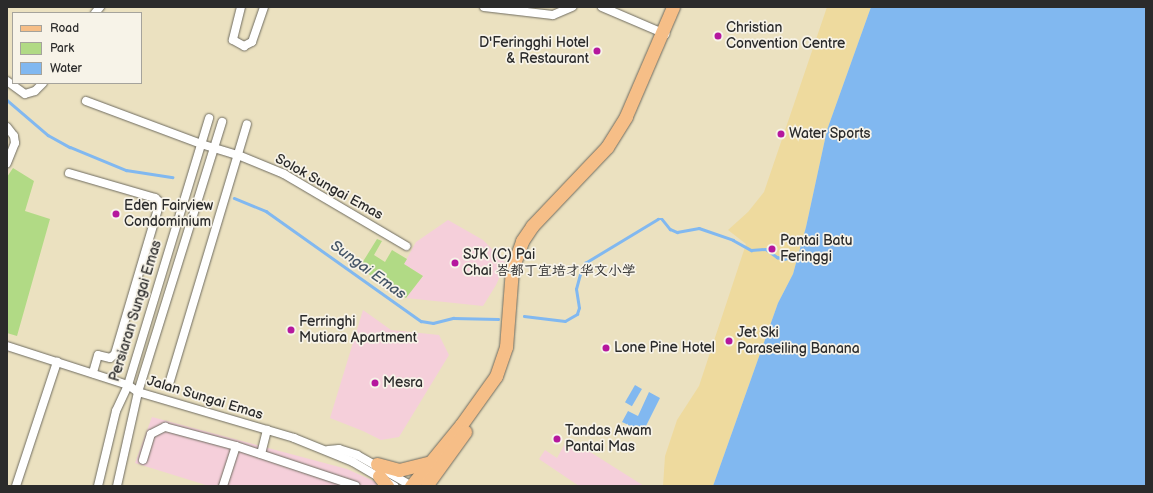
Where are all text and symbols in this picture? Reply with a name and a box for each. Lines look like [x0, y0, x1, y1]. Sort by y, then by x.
legend [12, 12, 142, 84]
place label: Christian Convention Centre [726, 20, 845, 52]
text: Road [50, 21, 79, 36]
marker: Christian Convention Centre [713, 31, 723, 41]
place label: D'Feringghi Hotel & Restaurant [479, 35, 589, 68]
text: Park [50, 41, 74, 56]
marker: D'Feringghi Hotel & Restaurant [592, 46, 602, 56]
text: Water [50, 61, 82, 76]
place label: Water Sports [789, 126, 871, 142]
marker: Water Sports [776, 129, 786, 139]
street label: Solok Sungai Emas [272, 150, 386, 224]
place label: Eden Fairview Condominium [124, 198, 213, 230]
marker: Eden Fairview Condominium [111, 209, 121, 219]
place label: Pantai Batu Feringgi [780, 233, 852, 266]
water label: Sungai Emas [327, 237, 409, 303]
street label: Persiaran Sungai Emas [106, 238, 166, 384]
marker: Pantai Batu Feringgi [767, 244, 777, 254]
place label: SJK (C) Pai Chai 峇都丁宜培才华文小学 [463, 247, 636, 280]
marker: SJK (C) Pai Chai 峇都丁宜培才华文小学 [450, 258, 460, 268]
place label: Ferringhi Mutiara Apartment [299, 314, 417, 346]
marker: Ferringhi Mutiara Apartment [286, 325, 296, 335]
place label: Jet Ski Paraseiling Banana [737, 325, 860, 358]
marker: Jet Ski Paraseiling Banana [724, 336, 734, 346]
place label: Lone Pine Hotel [614, 340, 715, 356]
marker: Lone Pine Hotel [601, 343, 611, 353]
street label: Jalan Sungai Emas [145, 372, 265, 424]
place label: Mesra [383, 375, 423, 391]
marker: Mesra [370, 378, 380, 388]
place label: Tandas Awam Pantai Mas [565, 423, 651, 456]
marker: Tandas Awam Pantai Mas [552, 434, 562, 444]

